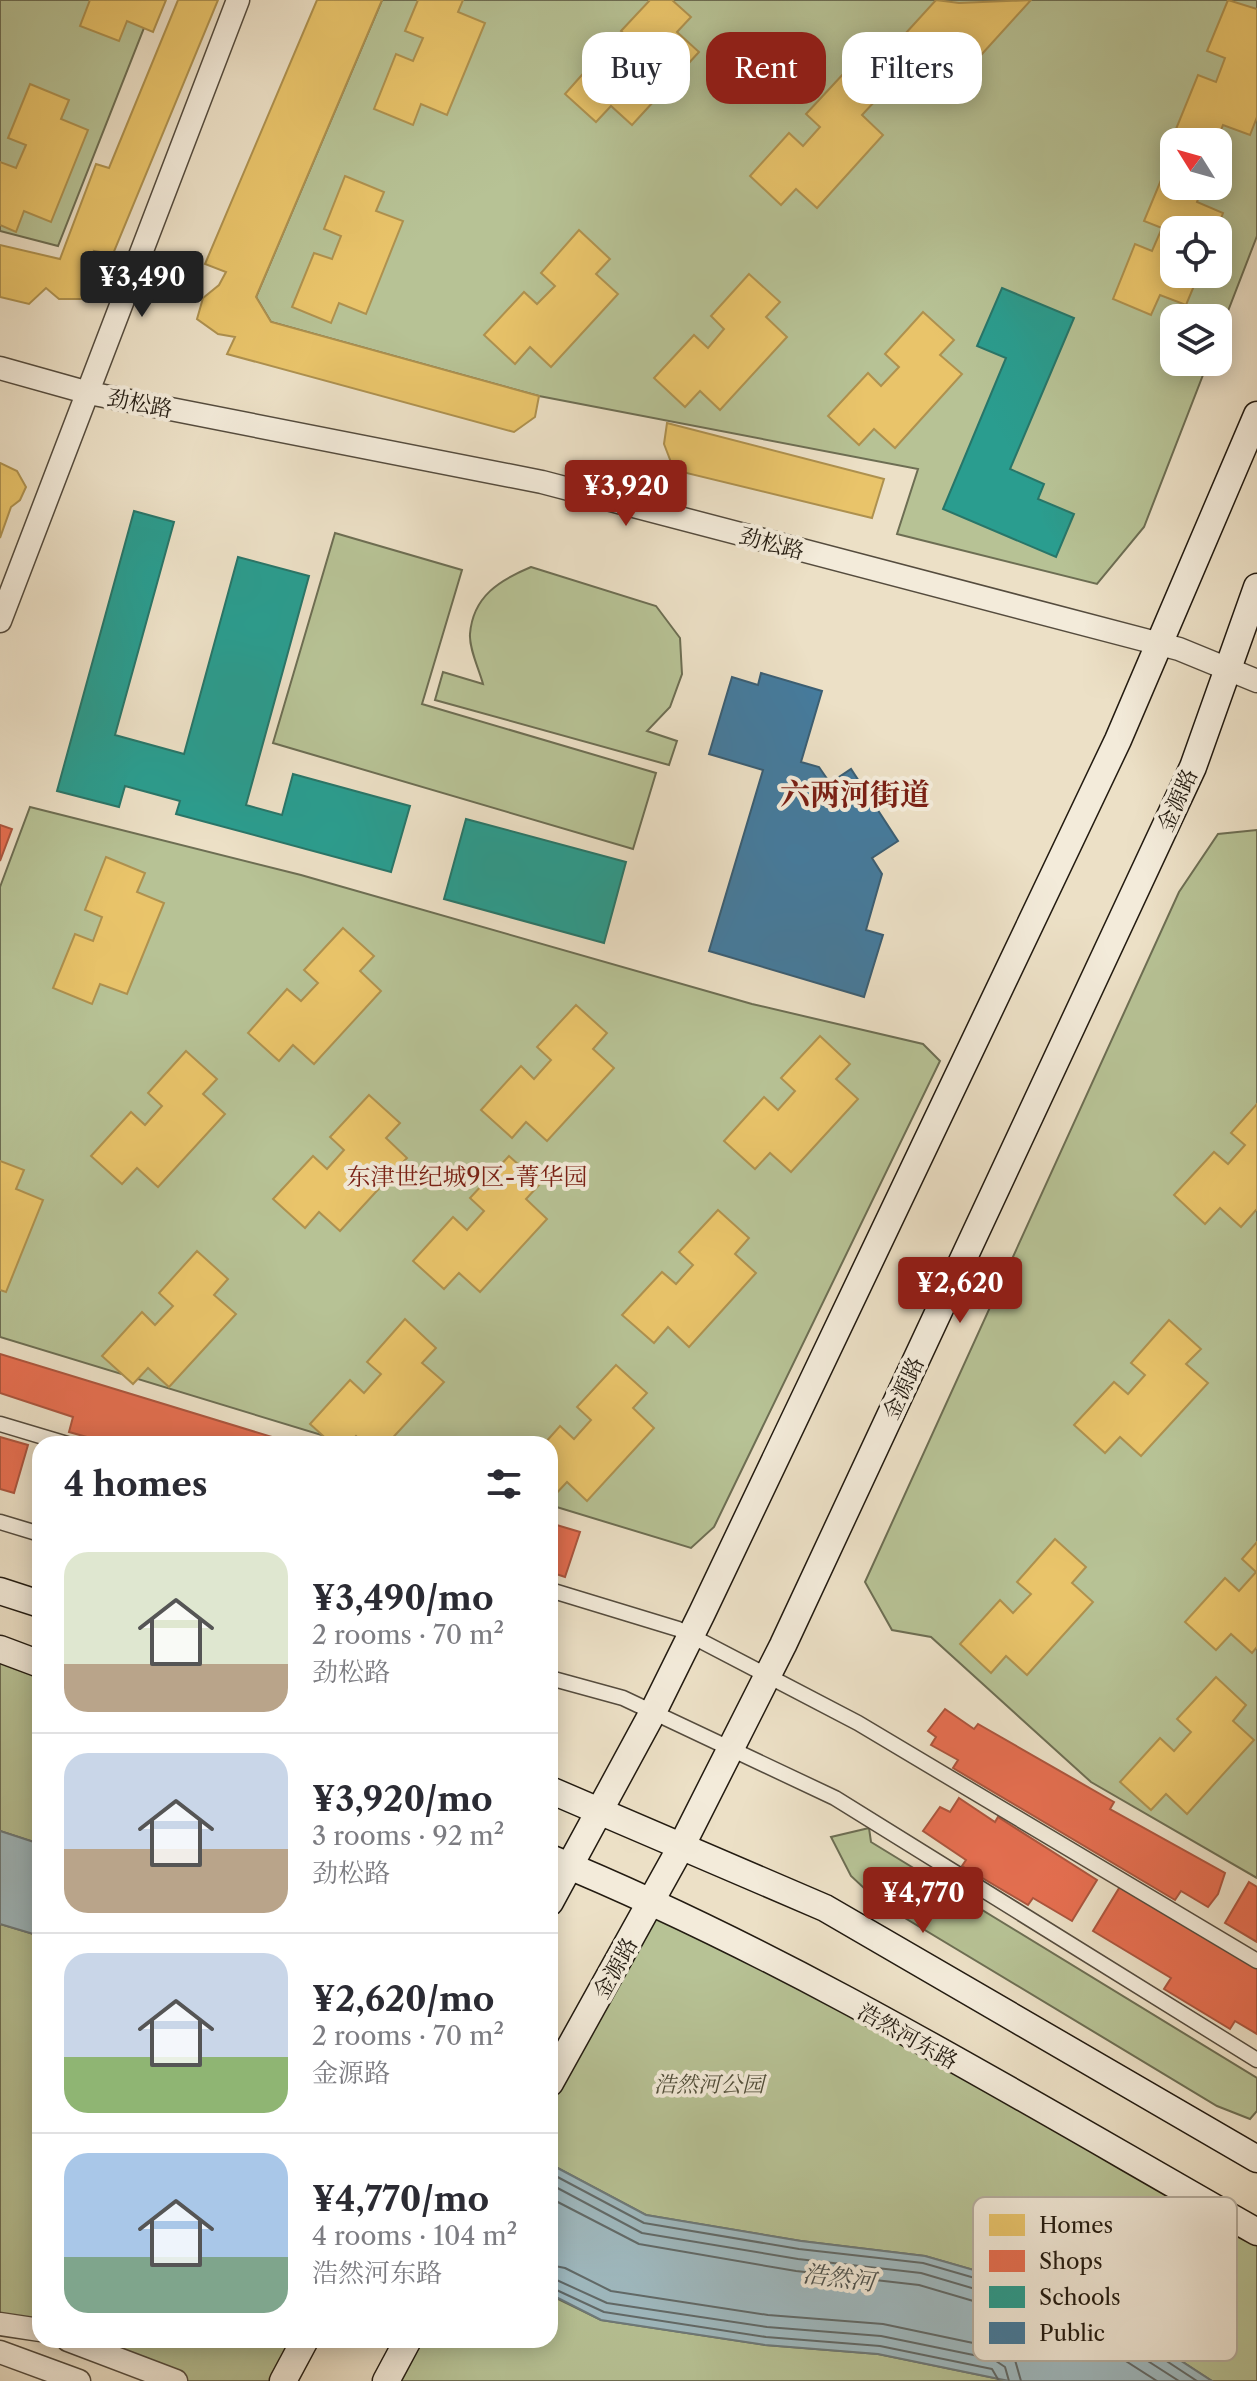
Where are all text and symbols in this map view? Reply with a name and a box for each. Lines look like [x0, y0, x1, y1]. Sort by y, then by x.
chip: Buy [582, 32, 690, 104]
chip: Rent [706, 32, 826, 104]
chip: Filters [842, 32, 982, 104]
north arrow [1160, 128, 1232, 200]
map controls [1160, 128, 1232, 376]
button: locate [1160, 216, 1232, 288]
pin: ¥3,490 [77, 251, 207, 319]
text: ¥3,490 [98, 261, 186, 293]
button: layers [1160, 304, 1232, 376]
street label: 劲松路 [105, 384, 175, 423]
pin: ¥3,920 [561, 460, 691, 528]
text: ¥3,920 [583, 470, 669, 502]
street label: 劲松路 [736, 522, 807, 565]
street label: 金源路 [1152, 765, 1203, 836]
district label: 六两河街道 [780, 776, 930, 813]
district label: 东津世纪城9区-菁华园 [346, 1162, 588, 1191]
pin: ¥2,620 [895, 1257, 1025, 1325]
text: ¥2,620 [916, 1267, 1004, 1299]
street label: 金源路 [877, 1353, 930, 1424]
icon: filters [482, 1462, 526, 1506]
text: 4 homes [64, 1463, 208, 1505]
text: ¥3,490/mo [312, 1577, 494, 1619]
icon: home [128, 1584, 224, 1680]
text: 2 rooms · 70 m² [312, 1619, 504, 1651]
text: 劲松路 [312, 1656, 390, 1688]
text: ¥3,920/mo [312, 1778, 493, 1820]
icon: home [128, 1785, 224, 1881]
text: 3 rooms · 92 m² [312, 1820, 504, 1852]
text: 劲松路 [312, 1857, 390, 1889]
pin: ¥4,770 [858, 1867, 988, 1935]
text: ¥4,770 [881, 1877, 965, 1909]
street label: 金源路 [588, 1933, 643, 2004]
text: ¥2,620/mo [312, 1978, 494, 2020]
icon: home [128, 1985, 224, 2081]
street label: 浩然河东路 [853, 1998, 962, 2075]
text: 2 rooms · 70 m² [312, 2020, 504, 2052]
text: 金源路 [312, 2057, 390, 2089]
park label: 浩然河公园 [654, 2071, 767, 2098]
text: ¥4,770/mo [312, 2178, 489, 2220]
icon: home [128, 2185, 224, 2281]
legend [973, 2197, 1237, 2361]
text: Homes [1039, 2212, 1113, 2239]
text: 4 rooms · 104 m² [312, 2220, 517, 2252]
text: Shops [1039, 2248, 1103, 2275]
text: 浩然河东路 [312, 2257, 442, 2289]
water label: 浩然河 [802, 2259, 881, 2297]
text: Schools [1039, 2284, 1121, 2311]
text: Public [1039, 2320, 1105, 2347]

